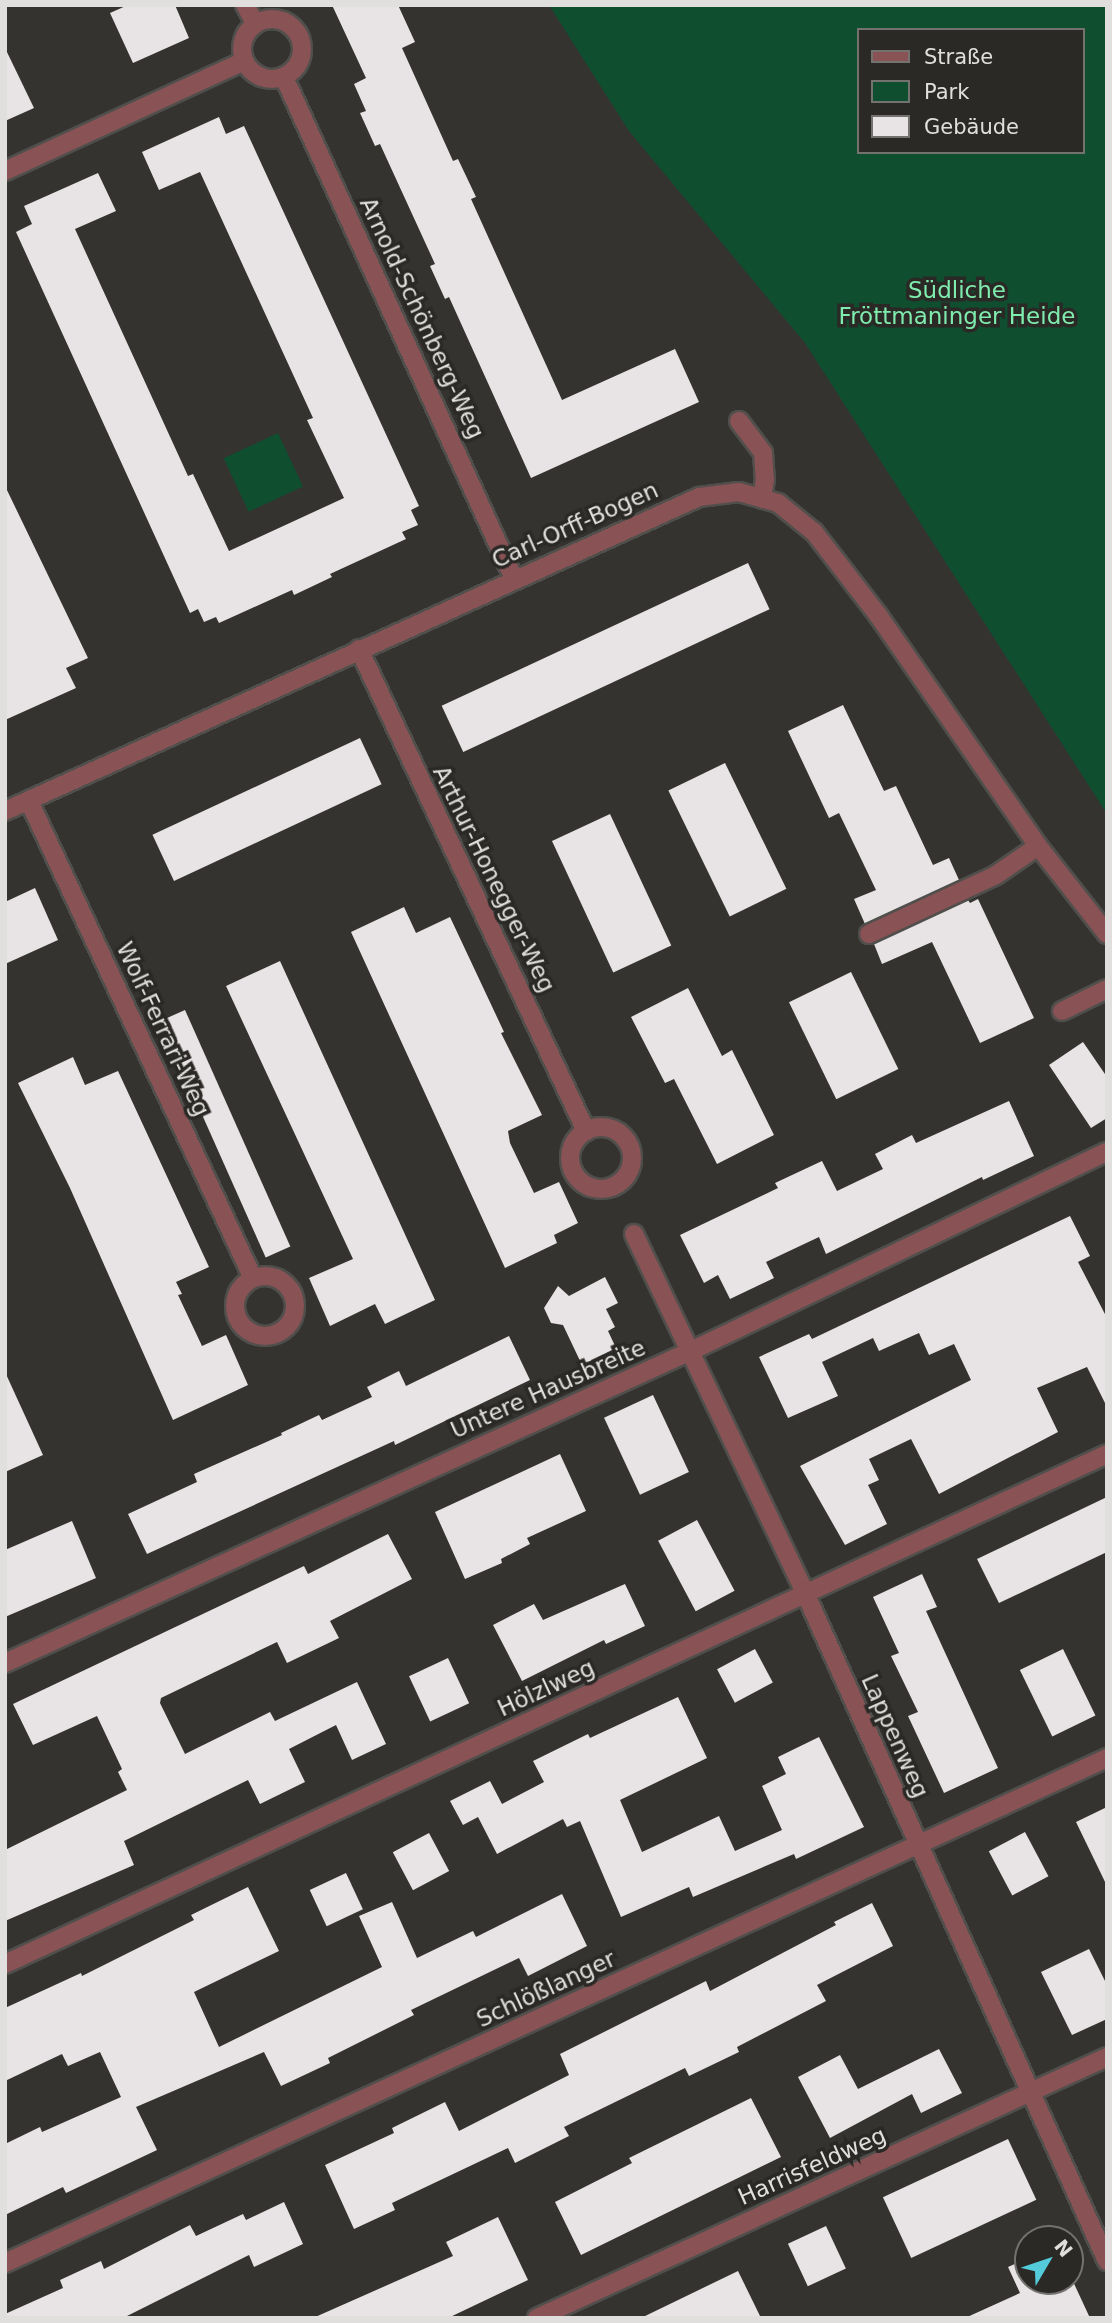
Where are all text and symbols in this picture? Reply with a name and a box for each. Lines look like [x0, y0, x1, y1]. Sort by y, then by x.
legend [856, 28, 1084, 154]
text: Straße [924, 45, 993, 69]
text: Park [924, 80, 969, 104]
text: Gebäude [924, 115, 1019, 139]
street label: Arnold-Schönberg-Weg [354, 193, 490, 443]
park label: Südliche Fröttmaninger Heide [839, 276, 1075, 330]
street label: Carl-Orff-Bogen [488, 476, 662, 574]
street label: Arthur-Honegger-Weg [427, 761, 561, 997]
street label: Wolf-Ferrari-Weg [111, 937, 215, 1121]
street label: Untere Hausbreite [446, 1334, 650, 1444]
street label: Hölzlweg [493, 1654, 599, 1722]
street label: Lappenweg [855, 1670, 935, 1802]
street label: Schlößlanger [472, 1945, 620, 2033]
street label: Harrisfeldweg [734, 2121, 890, 2211]
north arrow [1014, 2225, 1084, 2295]
text: N [1050, 2235, 1077, 2261]

